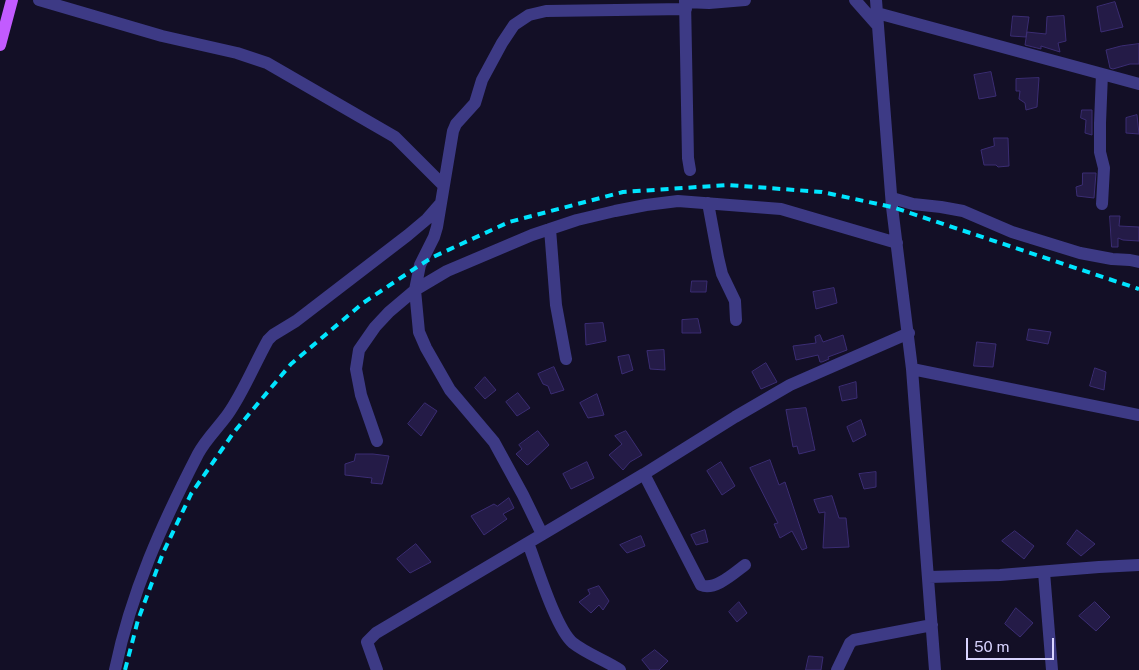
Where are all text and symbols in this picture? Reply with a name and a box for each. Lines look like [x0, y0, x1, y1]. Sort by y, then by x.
scale bar [969, 628, 1056, 660]
text: 50 m [974, 638, 1009, 655]

